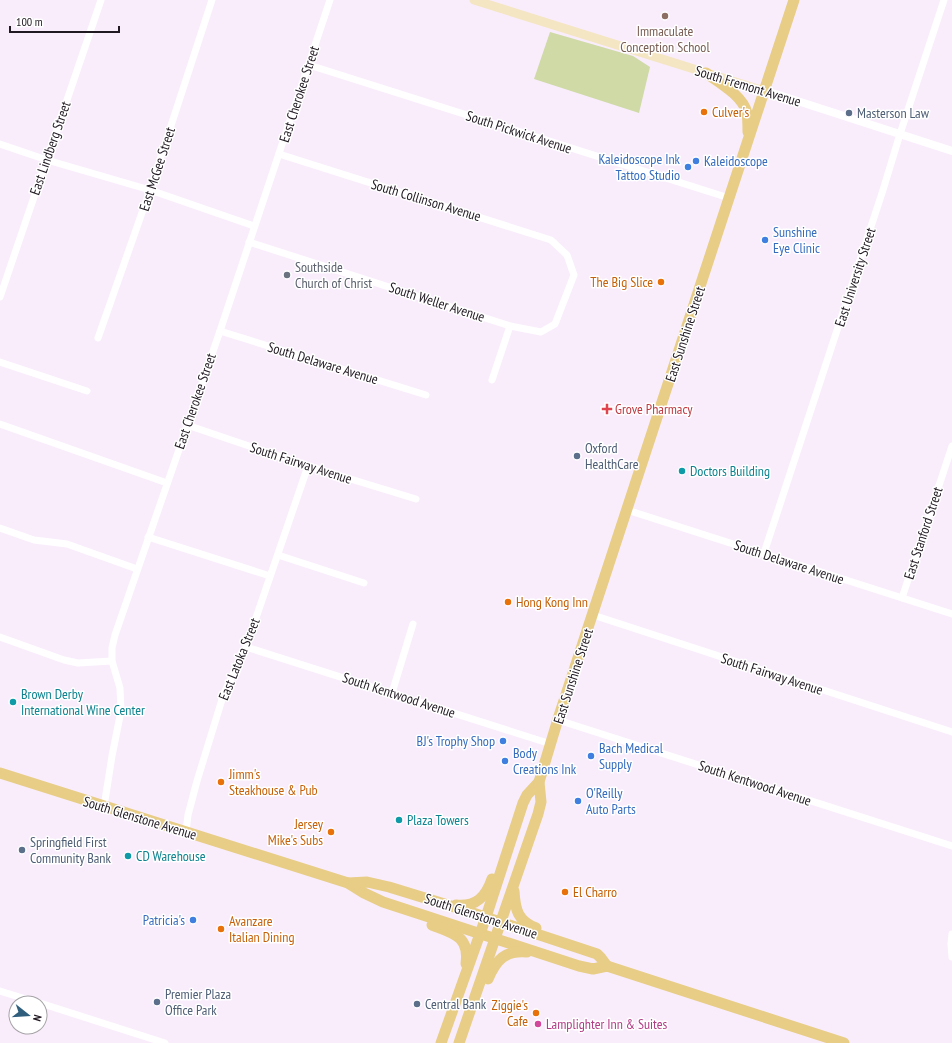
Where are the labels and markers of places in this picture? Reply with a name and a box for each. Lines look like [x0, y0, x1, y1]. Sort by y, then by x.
marker: Immaculate Conception School [660, 11, 670, 21]
place label: Immaculate Conception School [620, 22, 710, 56]
place label: Culver's [712, 103, 749, 121]
place label: Masterson Law [857, 104, 930, 122]
marker: Culver's [699, 107, 709, 117]
marker: Masterson Law [844, 108, 854, 118]
place label: Kaleidoscope Ink Tattoo Studio [598, 150, 681, 184]
place label: Kaleidoscope [704, 152, 768, 170]
marker: Kaleidoscope [691, 156, 701, 166]
marker: Kaleidoscope Ink Tattoo Studio [683, 162, 693, 172]
place label: Sunshine Eye Clinic [773, 223, 820, 257]
marker: Sunshine Eye Clinic [760, 235, 770, 245]
place label: Southside Church of Christ [295, 258, 372, 292]
marker: Southside Church of Christ [282, 270, 292, 280]
place label: The Big Slice [590, 273, 653, 291]
marker: The Big Slice [656, 277, 666, 287]
place label: Grove Pharmacy [615, 400, 693, 418]
marker: Grove Pharmacy [602, 404, 612, 414]
place label: Oxford HealthCare [585, 439, 639, 473]
marker: Oxford HealthCare [572, 451, 582, 461]
place label: Doctors Building [690, 462, 770, 480]
marker: Doctors Building [677, 466, 687, 476]
place label: Hong Kong Inn [516, 593, 588, 611]
marker: Hong Kong Inn [503, 597, 513, 607]
place label: Brown Derby International Wine Center [21, 685, 145, 719]
marker: Brown Derby International Wine Center [8, 697, 18, 707]
place label: BJ's Trophy Shop [417, 732, 495, 750]
marker: BJ's Trophy Shop [498, 736, 508, 746]
place label: Bach Medical Supply [599, 739, 664, 773]
place label: Body Creations Ink [513, 744, 577, 778]
marker: Bach Medical Supply [586, 751, 596, 761]
marker: Body Creations Ink [500, 756, 510, 766]
place label: Jimm's Steakhouse & Pub [228, 765, 318, 799]
marker: Jimm's Steakhouse & Pub [216, 777, 226, 787]
place label: O'Reilly Auto Parts [586, 784, 636, 818]
marker: O'Reilly Auto Parts [573, 796, 583, 806]
place label: Plaza Towers [407, 811, 469, 829]
place label: Jersey Mike's Subs [268, 815, 324, 849]
marker: Plaza Towers [394, 815, 404, 825]
marker: Jersey Mike's Subs [326, 827, 336, 837]
place label: Springfield First Community Bank [30, 833, 111, 867]
marker: Springfield First Community Bank [17, 845, 27, 855]
place label: CD Warehouse [136, 847, 206, 865]
marker: CD Warehouse [123, 851, 133, 861]
place label: El Charro [573, 883, 617, 901]
marker: El Charro [560, 887, 570, 897]
place label: Patricia's [143, 911, 185, 929]
place label: Avanzare Italian Dining [229, 912, 295, 946]
marker: Patricia's [188, 915, 198, 925]
marker: Avanzare Italian Dining [216, 924, 226, 934]
place label: Premier Plaza Office Park [165, 985, 231, 1019]
place label: Central Bank [425, 995, 487, 1013]
place label: Ziggie's Cafe [492, 996, 528, 1030]
marker: Premier Plaza Office Park [152, 997, 162, 1007]
marker: Central Bank [412, 999, 422, 1009]
marker: Ziggie's Cafe [531, 1008, 541, 1018]
place label: Lamplighter Inn & Suites [546, 1015, 668, 1033]
marker: Lamplighter Inn & Suites [533, 1019, 543, 1029]

